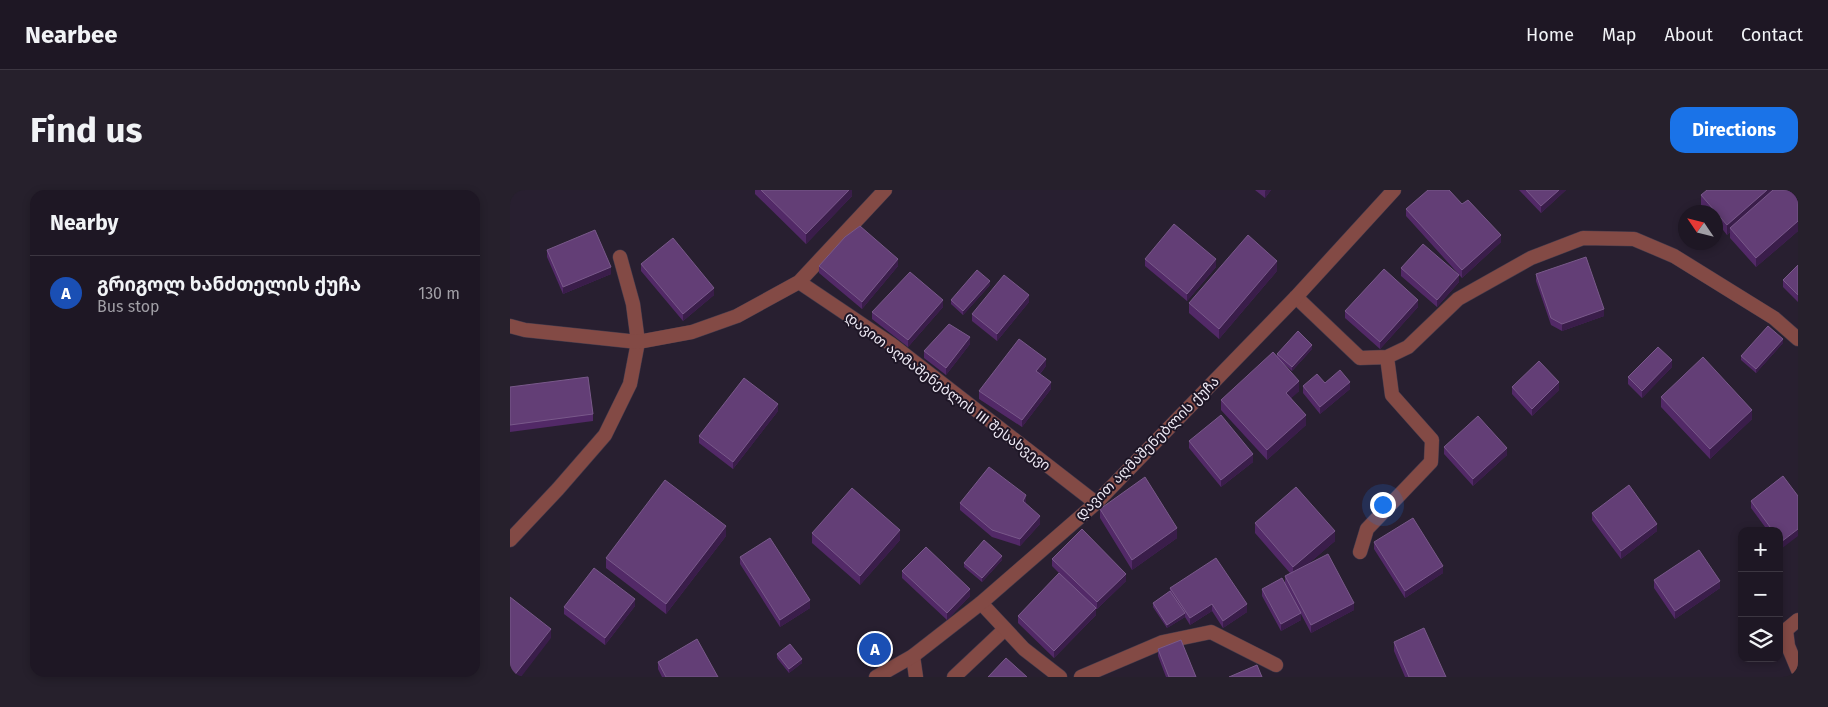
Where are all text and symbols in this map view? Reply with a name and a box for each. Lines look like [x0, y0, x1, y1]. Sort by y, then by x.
text: Nearbee [25, 21, 118, 49]
text: Home [1526, 24, 1574, 46]
text: Map [1602, 24, 1636, 46]
text: About [1664, 24, 1713, 46]
text: Contact [1741, 24, 1803, 46]
button: Directions [1670, 107, 1798, 153]
text: Find us [30, 109, 142, 151]
north arrow [1678, 205, 1723, 250]
text: Nearby [50, 210, 118, 236]
text: გრიგოლ ხანძთელის ქუჩა [97, 273, 361, 296]
text: A [61, 284, 71, 303]
text: 130 m [418, 284, 460, 303]
text: Bus stop [97, 297, 160, 316]
street label: დავით აღმაშენებლის III შესახვევი [842, 308, 1054, 474]
street label: დავით აღმაშენებლის ქუჩა [1072, 373, 1223, 524]
your location [1370, 492, 1396, 518]
map controls [1738, 527, 1783, 662]
button: + [1738, 527, 1783, 572]
button: − [1738, 572, 1783, 617]
button: layers [1738, 617, 1783, 662]
pin: A [859, 630, 891, 668]

